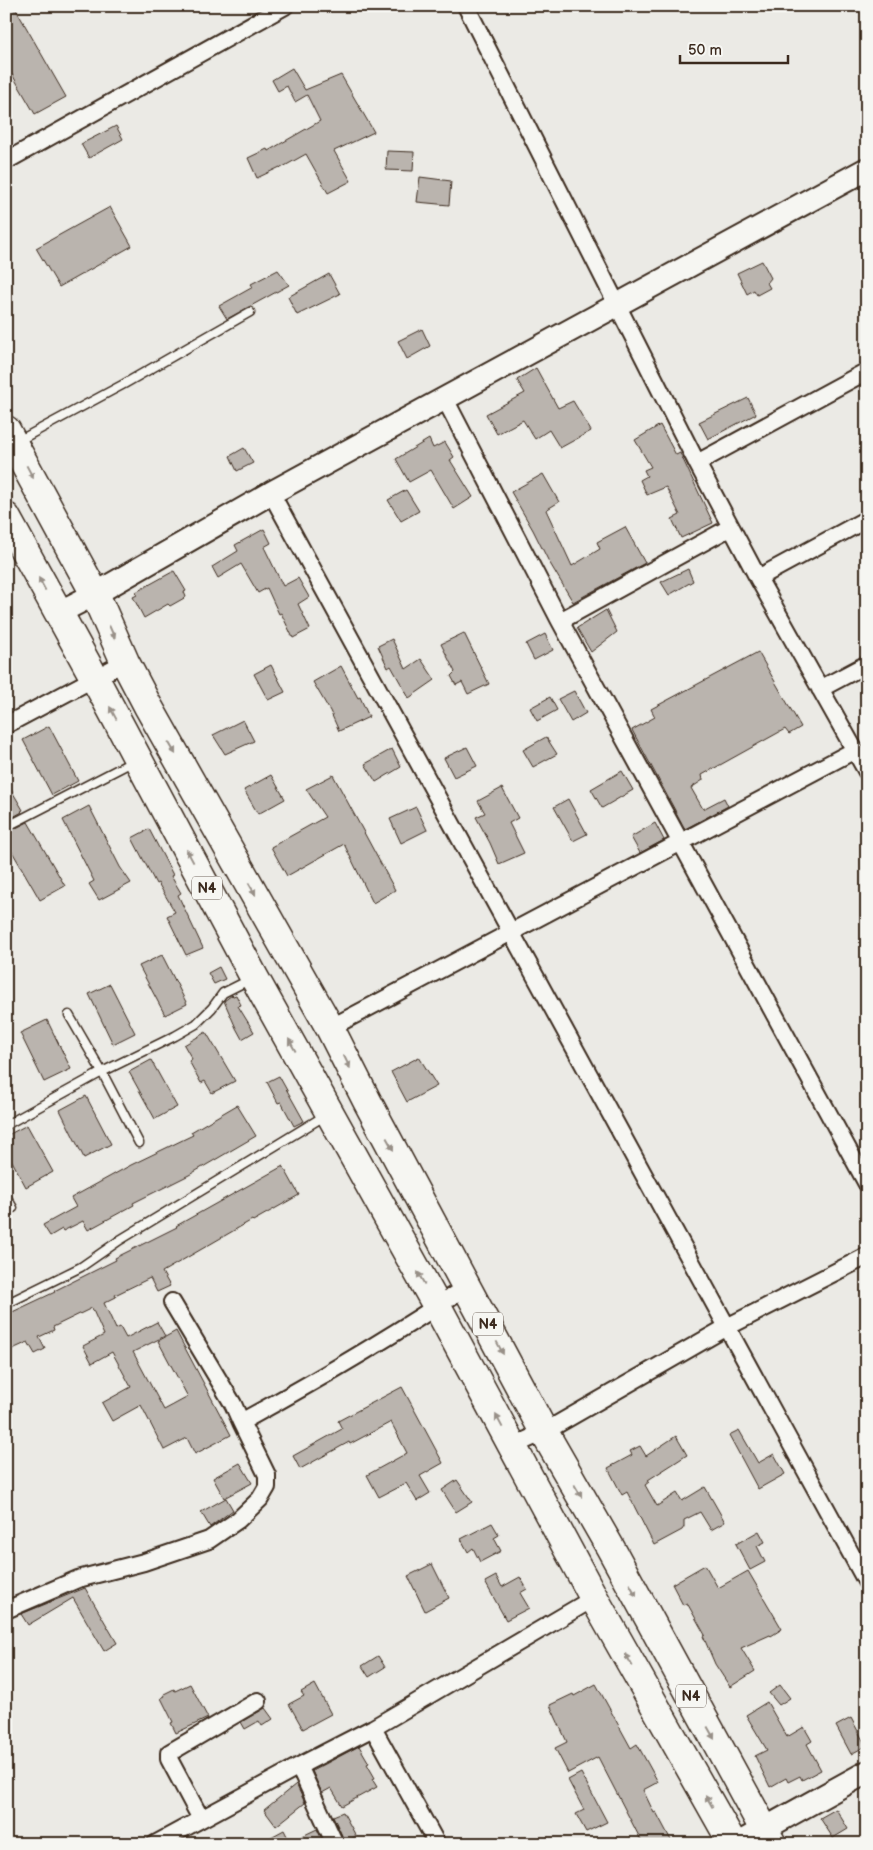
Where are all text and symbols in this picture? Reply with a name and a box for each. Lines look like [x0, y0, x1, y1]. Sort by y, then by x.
scale bar [680, 32, 788, 64]
text: 50 m [688, 41, 722, 60]
one-way arrow [26, 465, 34, 480]
one-way arrow [38, 577, 47, 591]
one-way arrow [108, 625, 116, 639]
one-way arrow [109, 706, 118, 719]
one-way arrow [168, 741, 176, 755]
one-way arrow [186, 849, 194, 863]
road number: N4 [192, 876, 222, 900]
one-way arrow [248, 882, 256, 897]
one-way arrow [288, 1038, 296, 1053]
one-way arrow [344, 1055, 352, 1069]
one-way arrow [386, 1136, 394, 1151]
one-way arrow [417, 1271, 426, 1284]
road number: N4 [473, 1312, 503, 1336]
one-way arrow [496, 1341, 504, 1356]
one-way arrow [495, 1413, 503, 1428]
one-way arrow [574, 1484, 582, 1498]
one-way arrow [629, 1583, 637, 1597]
one-way arrow [625, 1652, 633, 1667]
road number: N4 [676, 1684, 706, 1708]
one-way arrow [707, 1725, 715, 1740]
one-way arrow [705, 1794, 713, 1809]

